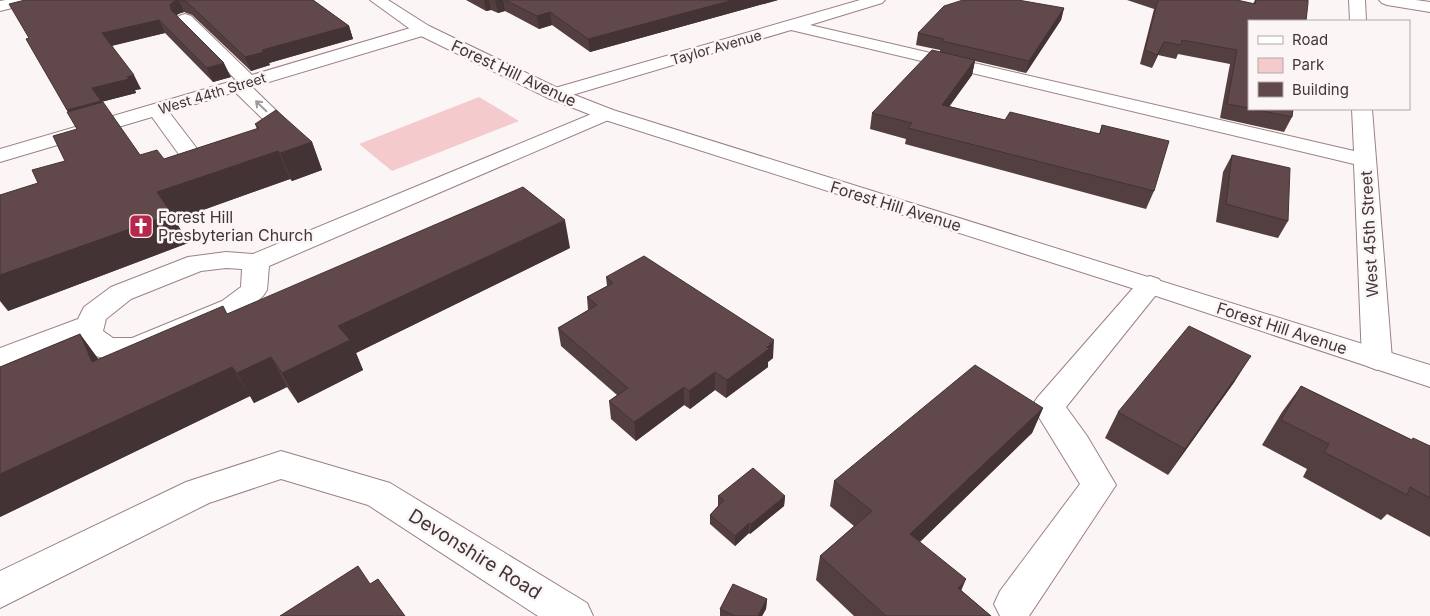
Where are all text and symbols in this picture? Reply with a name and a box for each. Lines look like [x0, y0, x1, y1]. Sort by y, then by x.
legend [1248, 20, 1410, 110]
street label: Taylor Avenue [669, 26, 763, 68]
text: Road [1292, 30, 1328, 49]
street label: Forest Hill Avenue [448, 35, 580, 111]
text: Park [1292, 55, 1325, 74]
street label: West 44th Street [156, 68, 268, 117]
text: Building [1292, 80, 1349, 99]
one-way arrow [254, 100, 267, 112]
street label: West 45th Street [1356, 170, 1382, 298]
street label: Forest Hill Avenue [828, 177, 964, 235]
place label: Forest Hill Presbyterian Church [158, 207, 313, 245]
church icon: Forest Hill Presbyterian Church [128, 213, 154, 239]
street label: Forest Hill Avenue [1214, 297, 1350, 359]
street label: Devonshire Road [404, 504, 546, 604]

